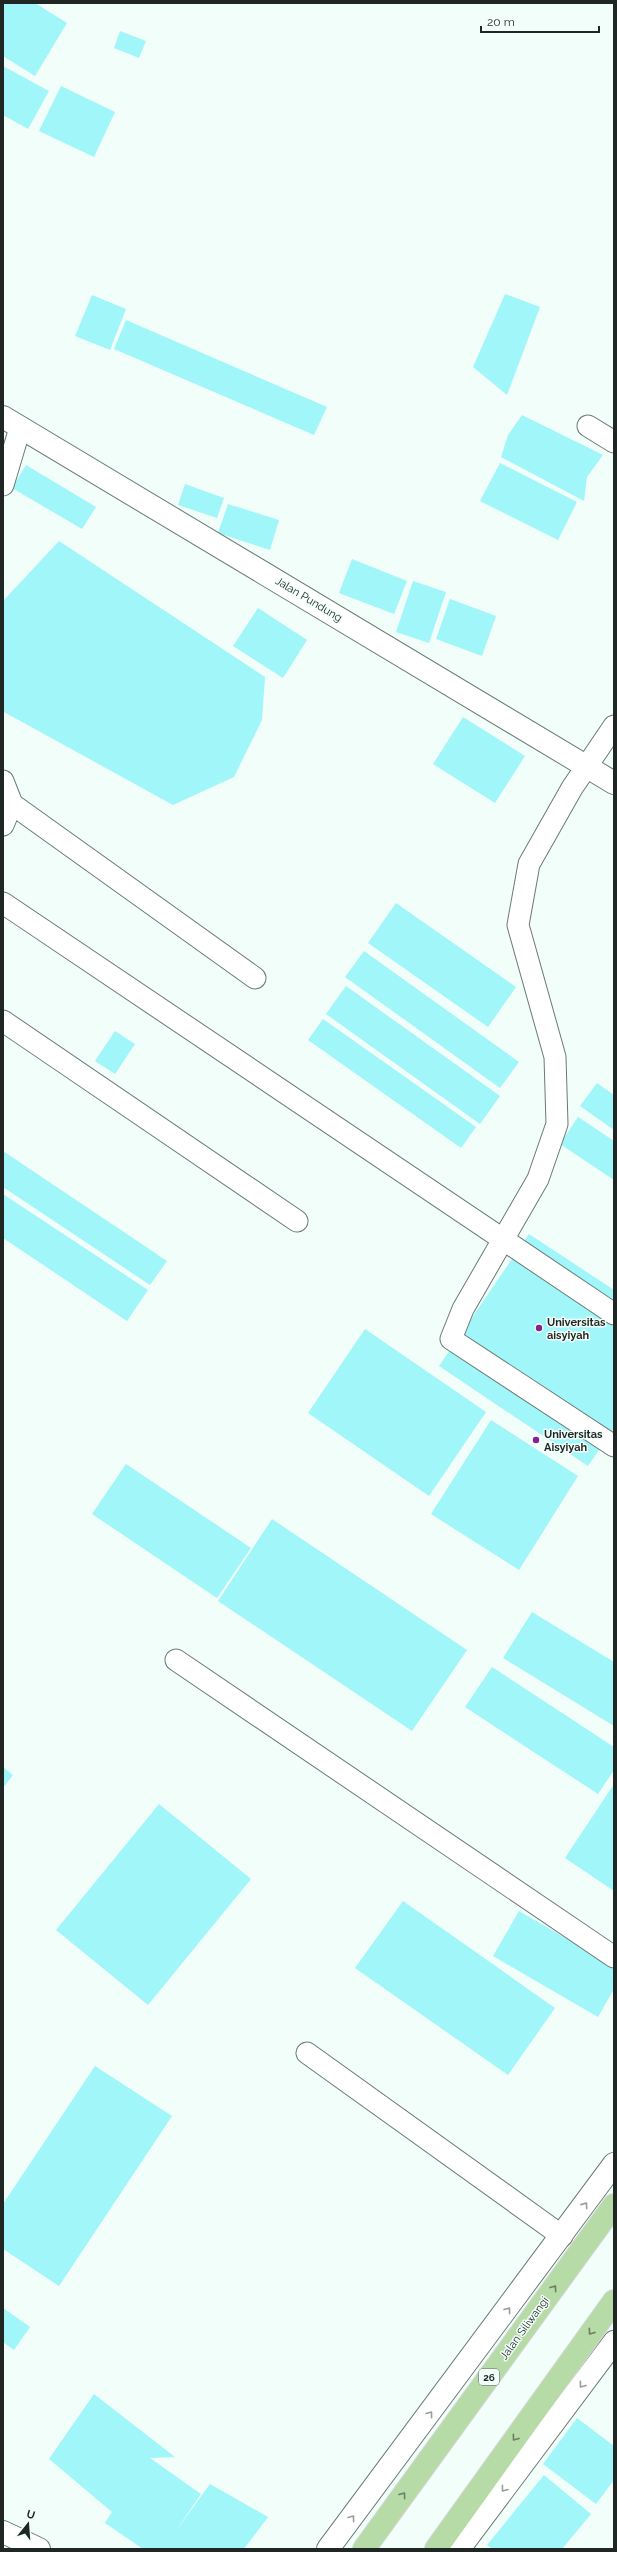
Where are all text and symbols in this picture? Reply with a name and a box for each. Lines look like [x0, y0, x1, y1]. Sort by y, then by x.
scale bar [481, 8, 599, 34]
text: 20 m [487, 15, 515, 29]
street label: Jalan Pundung [273, 574, 345, 625]
place label: Universitas aisyiyah [547, 1316, 606, 1342]
marker: Universitas aisyiyah [534, 1323, 544, 1333]
place label: Universitas Aisyiyah [544, 1428, 603, 1454]
marker: Universitas Aisyiyah [531, 1435, 541, 1445]
one-way arrow [580, 2202, 588, 2209]
one-way arrow [549, 2285, 556, 2292]
street label: Jalan Siliwangi [497, 2294, 551, 2362]
one-way arrow [503, 2307, 510, 2314]
one-way arrow [589, 2328, 596, 2335]
road number: 26 [479, 2369, 499, 2385]
one-way arrow [580, 2380, 587, 2387]
one-way arrow [425, 2411, 432, 2418]
one-way arrow [513, 2434, 520, 2441]
one-way arrow [502, 2484, 509, 2491]
one-way arrow [398, 2492, 405, 2499]
north arrow [8, 2504, 48, 2544]
text: U [25, 2507, 37, 2522]
one-way arrow [347, 2515, 354, 2522]

